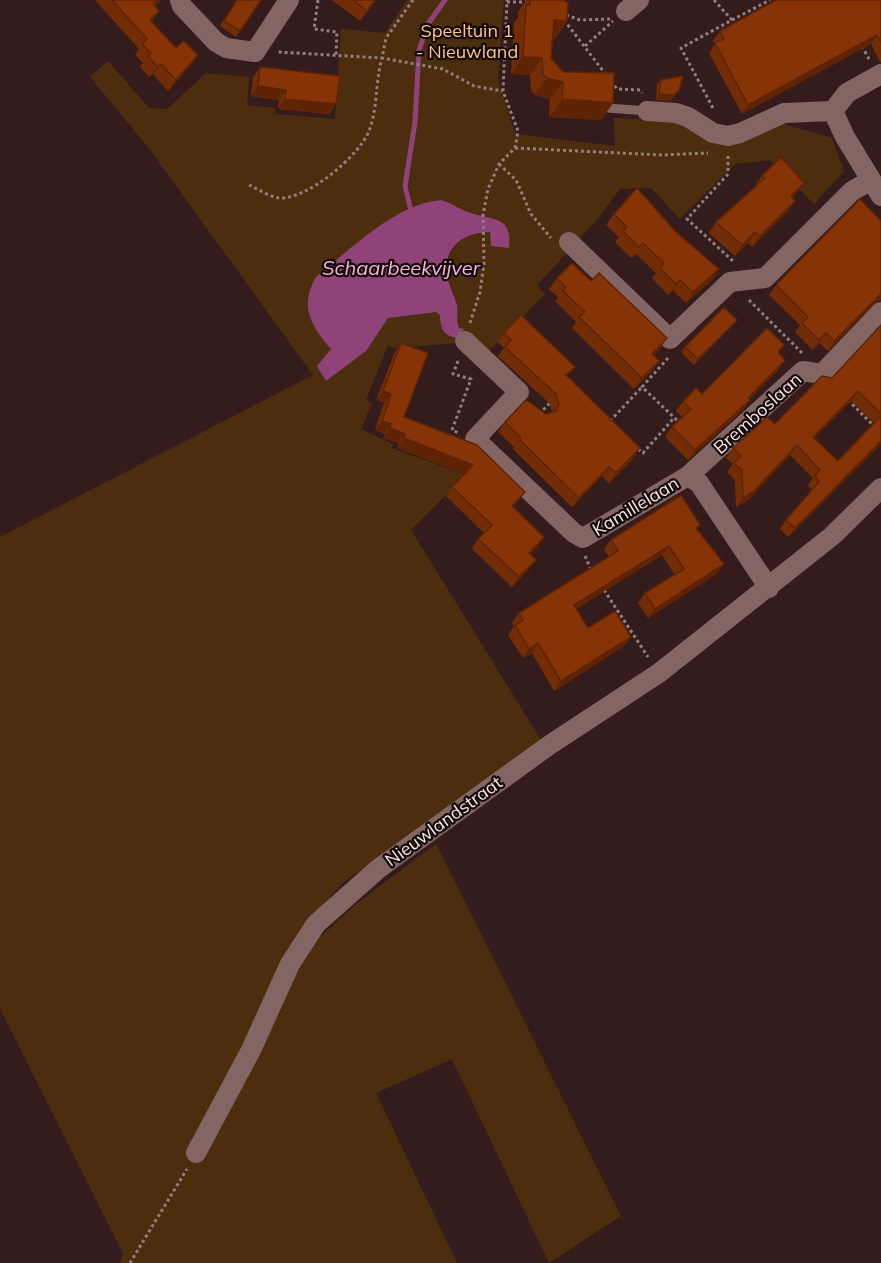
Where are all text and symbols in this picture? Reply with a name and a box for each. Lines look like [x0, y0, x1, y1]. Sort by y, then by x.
park label: Speeltuin 1 - Nieuwland [416, 21, 518, 63]
water label: Schaarbeekvijver [322, 257, 480, 281]
street label: Bremboslaan [710, 369, 806, 459]
street label: Kamillelaan [589, 473, 683, 541]
street label: Nieuwlandstraat [381, 772, 507, 872]

